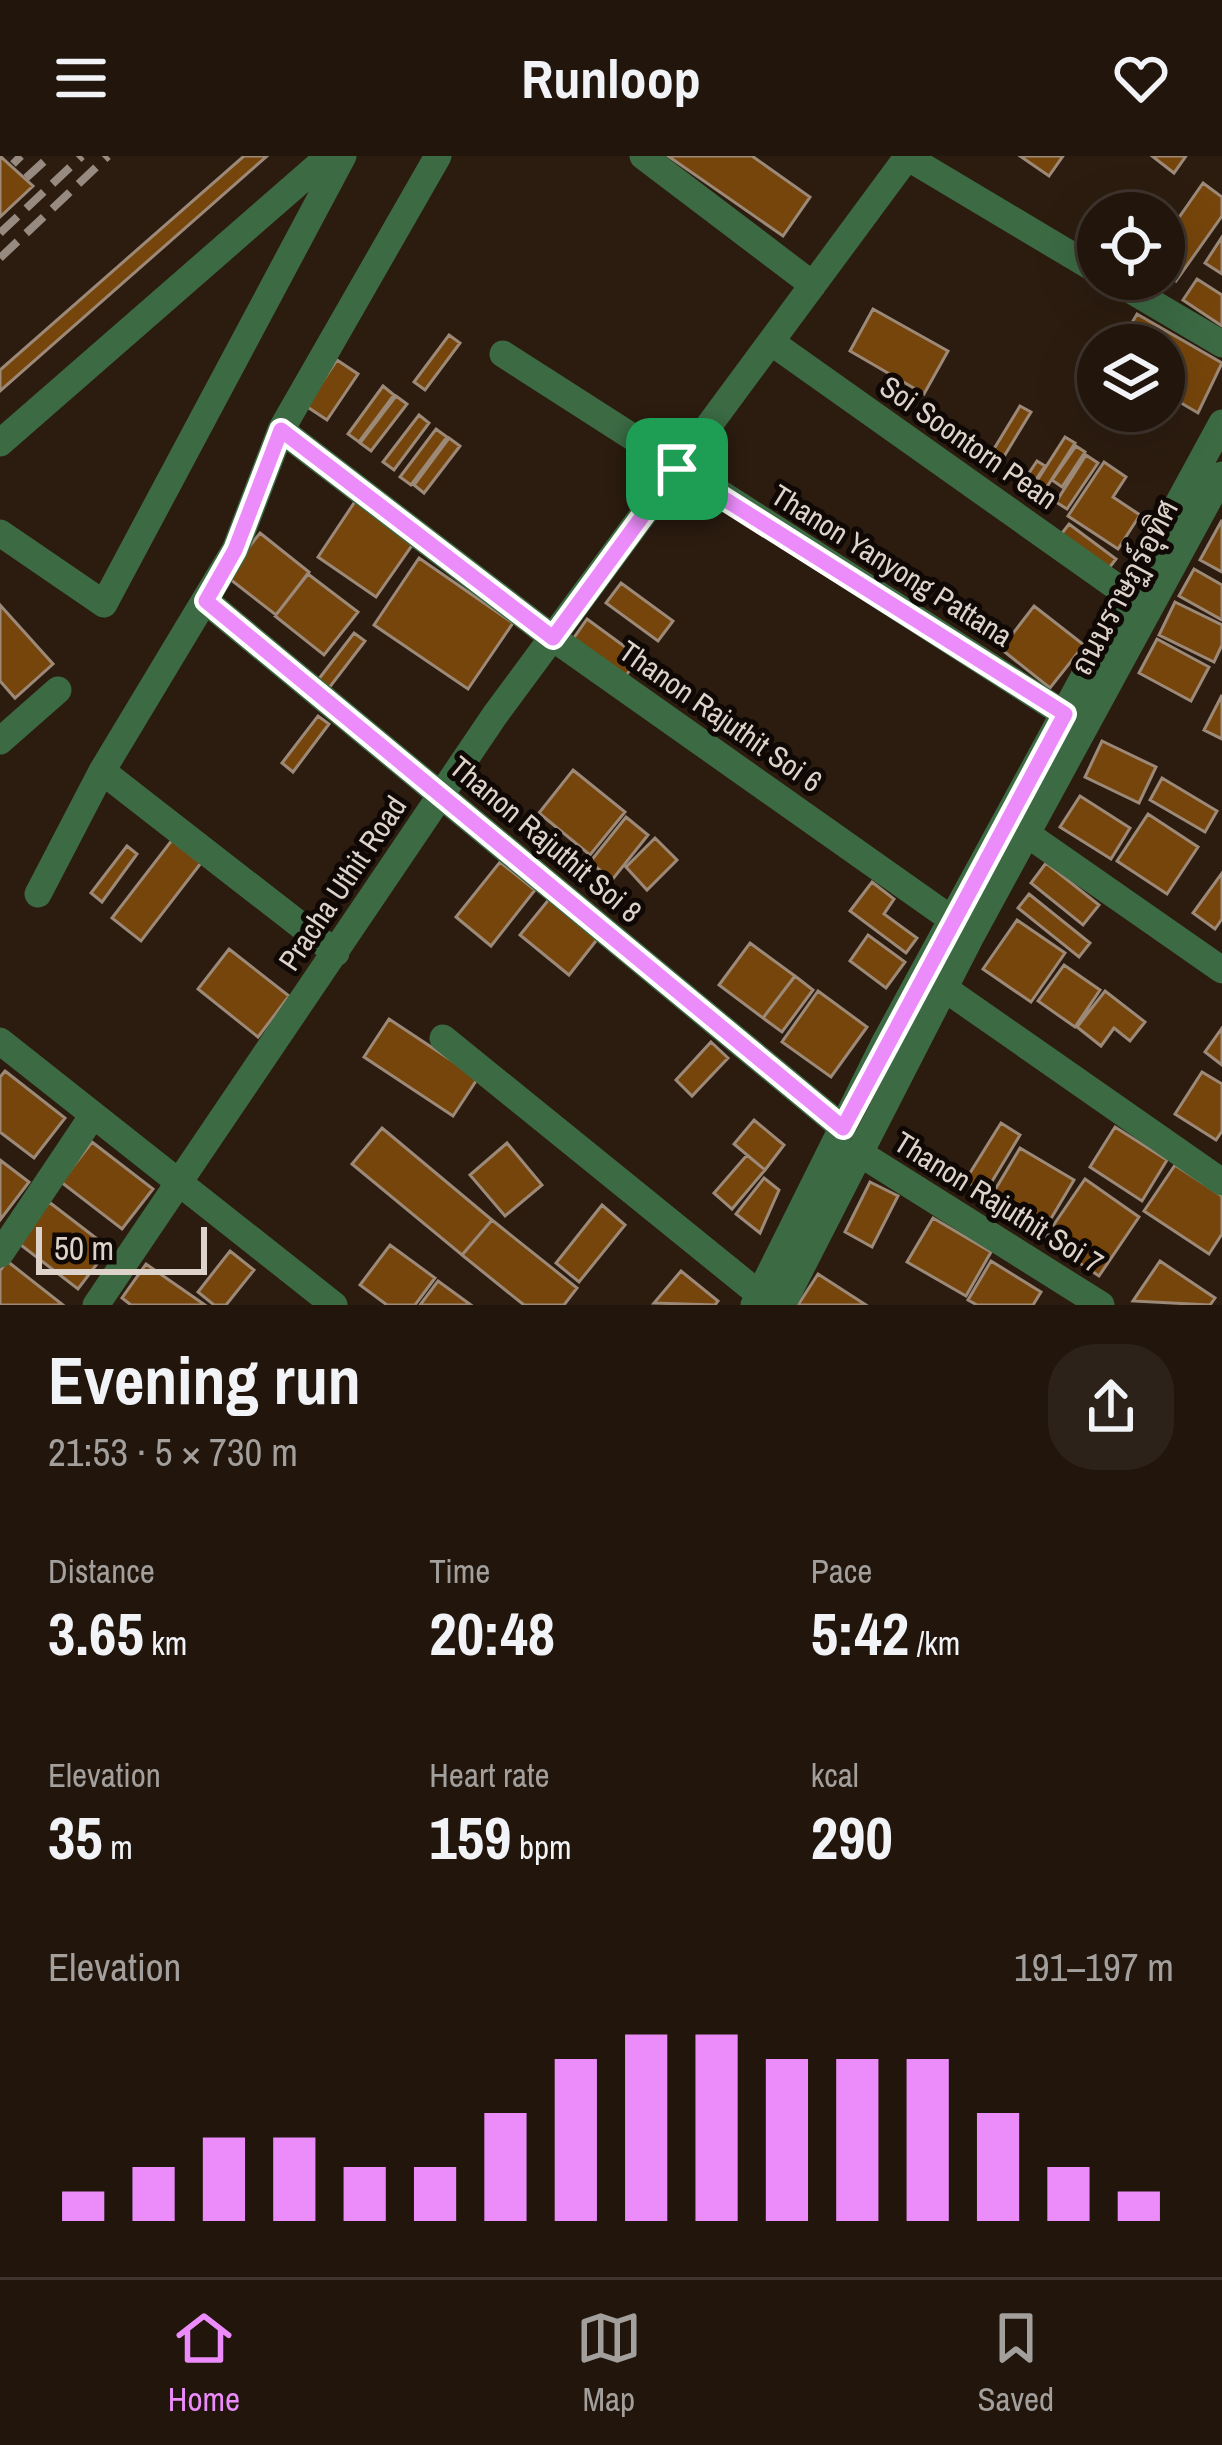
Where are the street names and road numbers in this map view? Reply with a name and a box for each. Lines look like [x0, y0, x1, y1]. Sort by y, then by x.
street label: Soi Soontorn Pean [872, 366, 1066, 518]
street label: Thanon Yanyong Pattana [764, 475, 1020, 655]
street label: ถนนราษฏร์อุทิศ [1061, 492, 1189, 683]
street label: Thanon Rajuthit Soi 6 [611, 631, 831, 801]
street label: Thanon Rajuthit Soi 8 [441, 747, 651, 931]
street label: Pracha Uthit Road [269, 788, 415, 978]
street label: Thanon Rajuthit Soi 7 [887, 1122, 1111, 1282]

